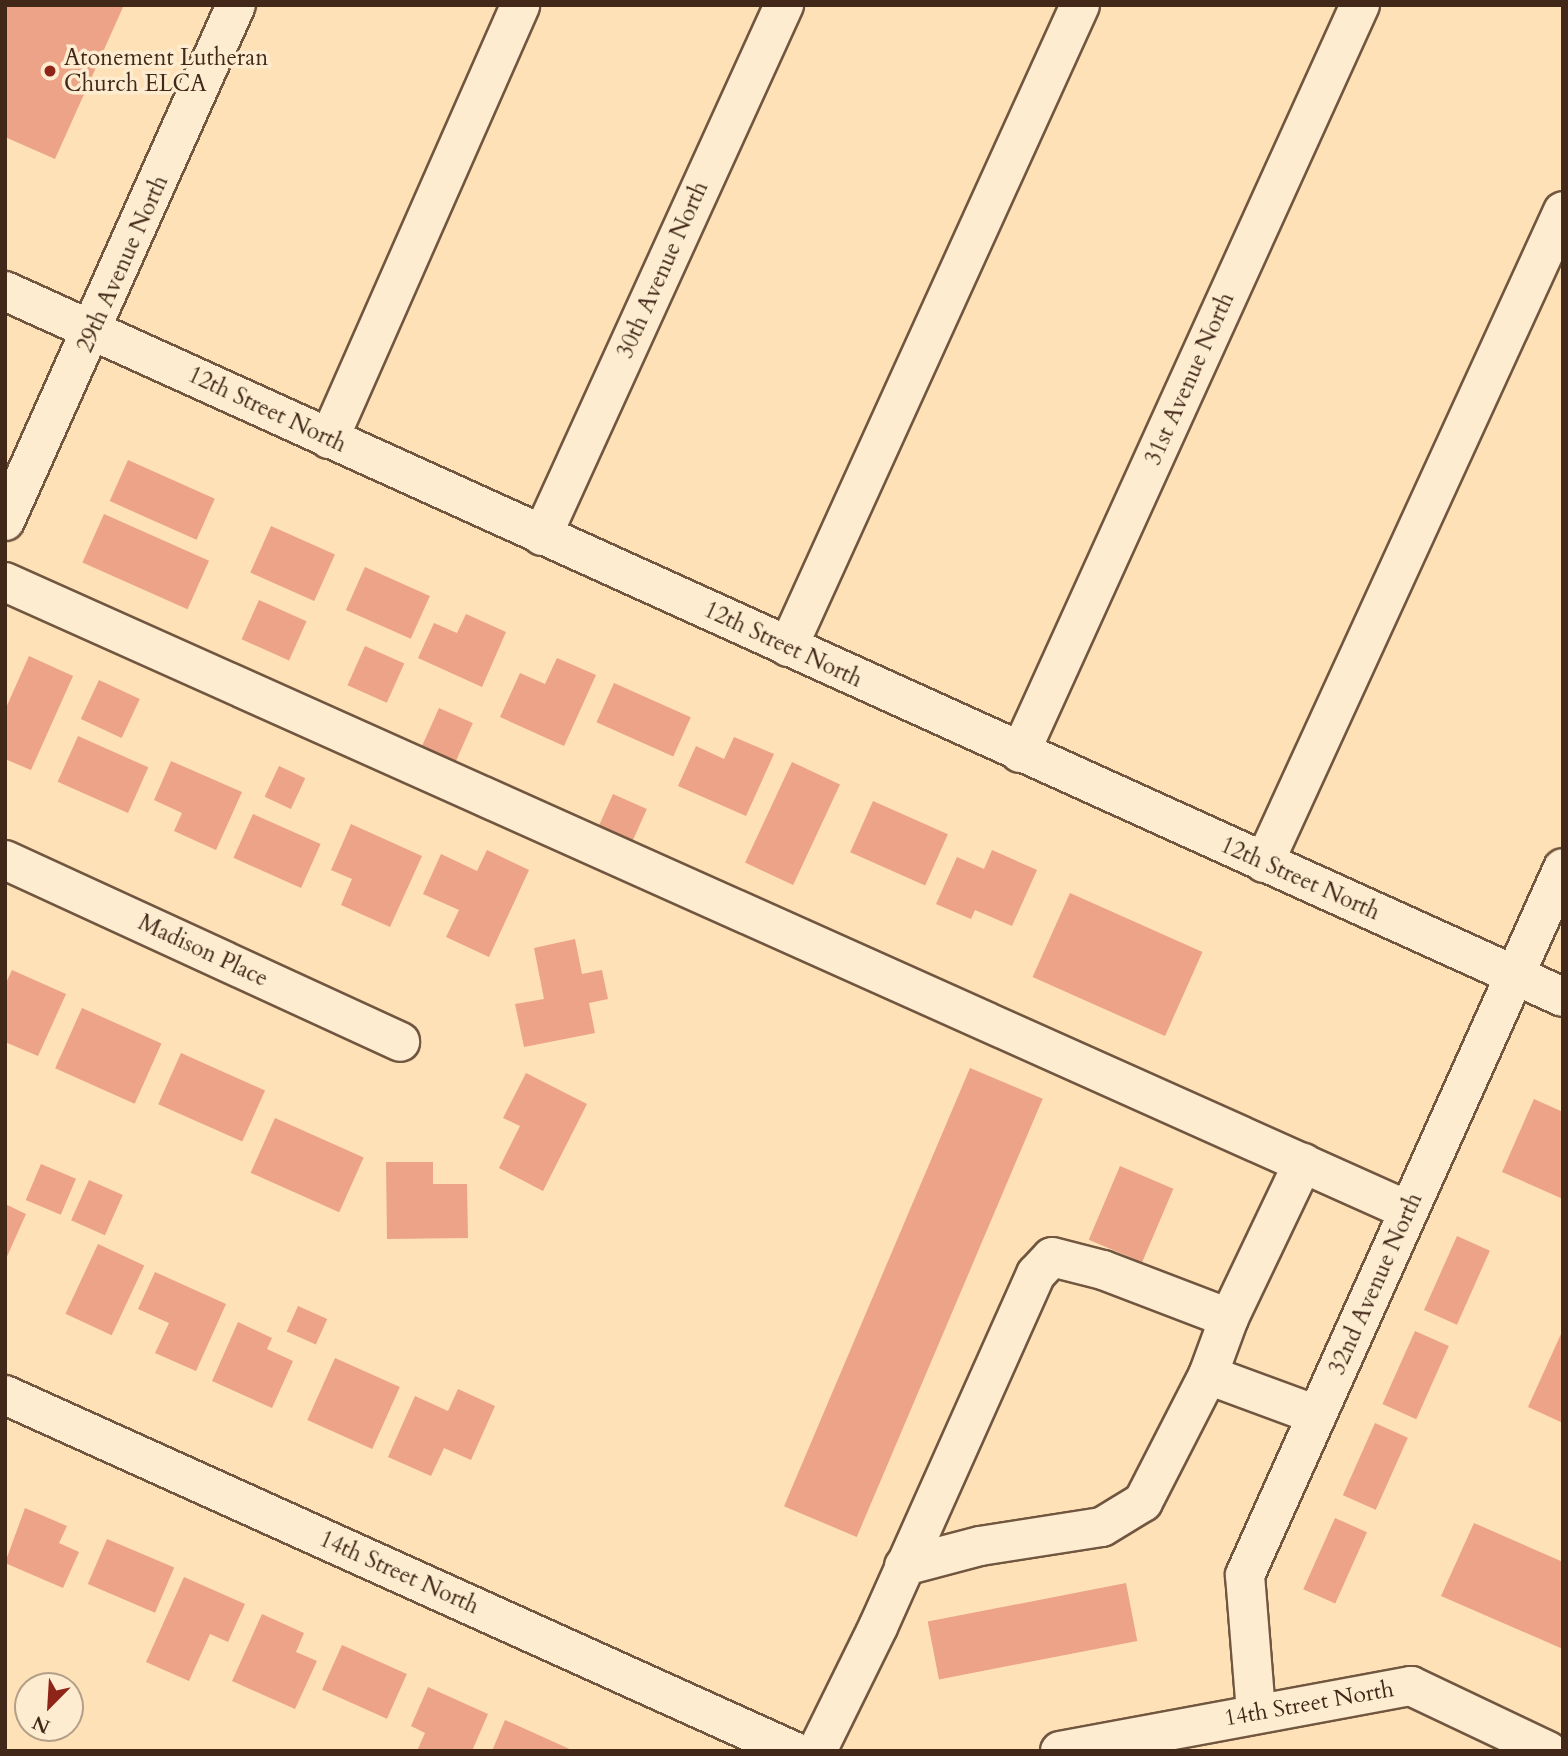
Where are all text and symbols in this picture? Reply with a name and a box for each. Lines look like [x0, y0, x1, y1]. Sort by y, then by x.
place label: Atonement Lutheran Church ELCA [64, 44, 268, 98]
marker: Atonement Lutheran Church ELCA [42, 63, 58, 79]
street label: 29th Avenue North [72, 171, 174, 357]
street label: 30th Avenue North [612, 177, 714, 363]
street label: 31st Avenue North [1140, 289, 1240, 469]
street label: 12th Street North [183, 361, 351, 459]
street label: 12th Street North [699, 596, 867, 694]
street label: 12th Street North [1216, 832, 1384, 926]
street label: Madison Place [134, 909, 272, 993]
street label: 32nd Avenue North [1324, 1189, 1428, 1379]
street label: 14th Street North [315, 1526, 483, 1620]
north arrow [14, 1672, 84, 1742]
street label: 14th Street North [1222, 1676, 1396, 1732]
text: N [28, 1709, 54, 1740]

